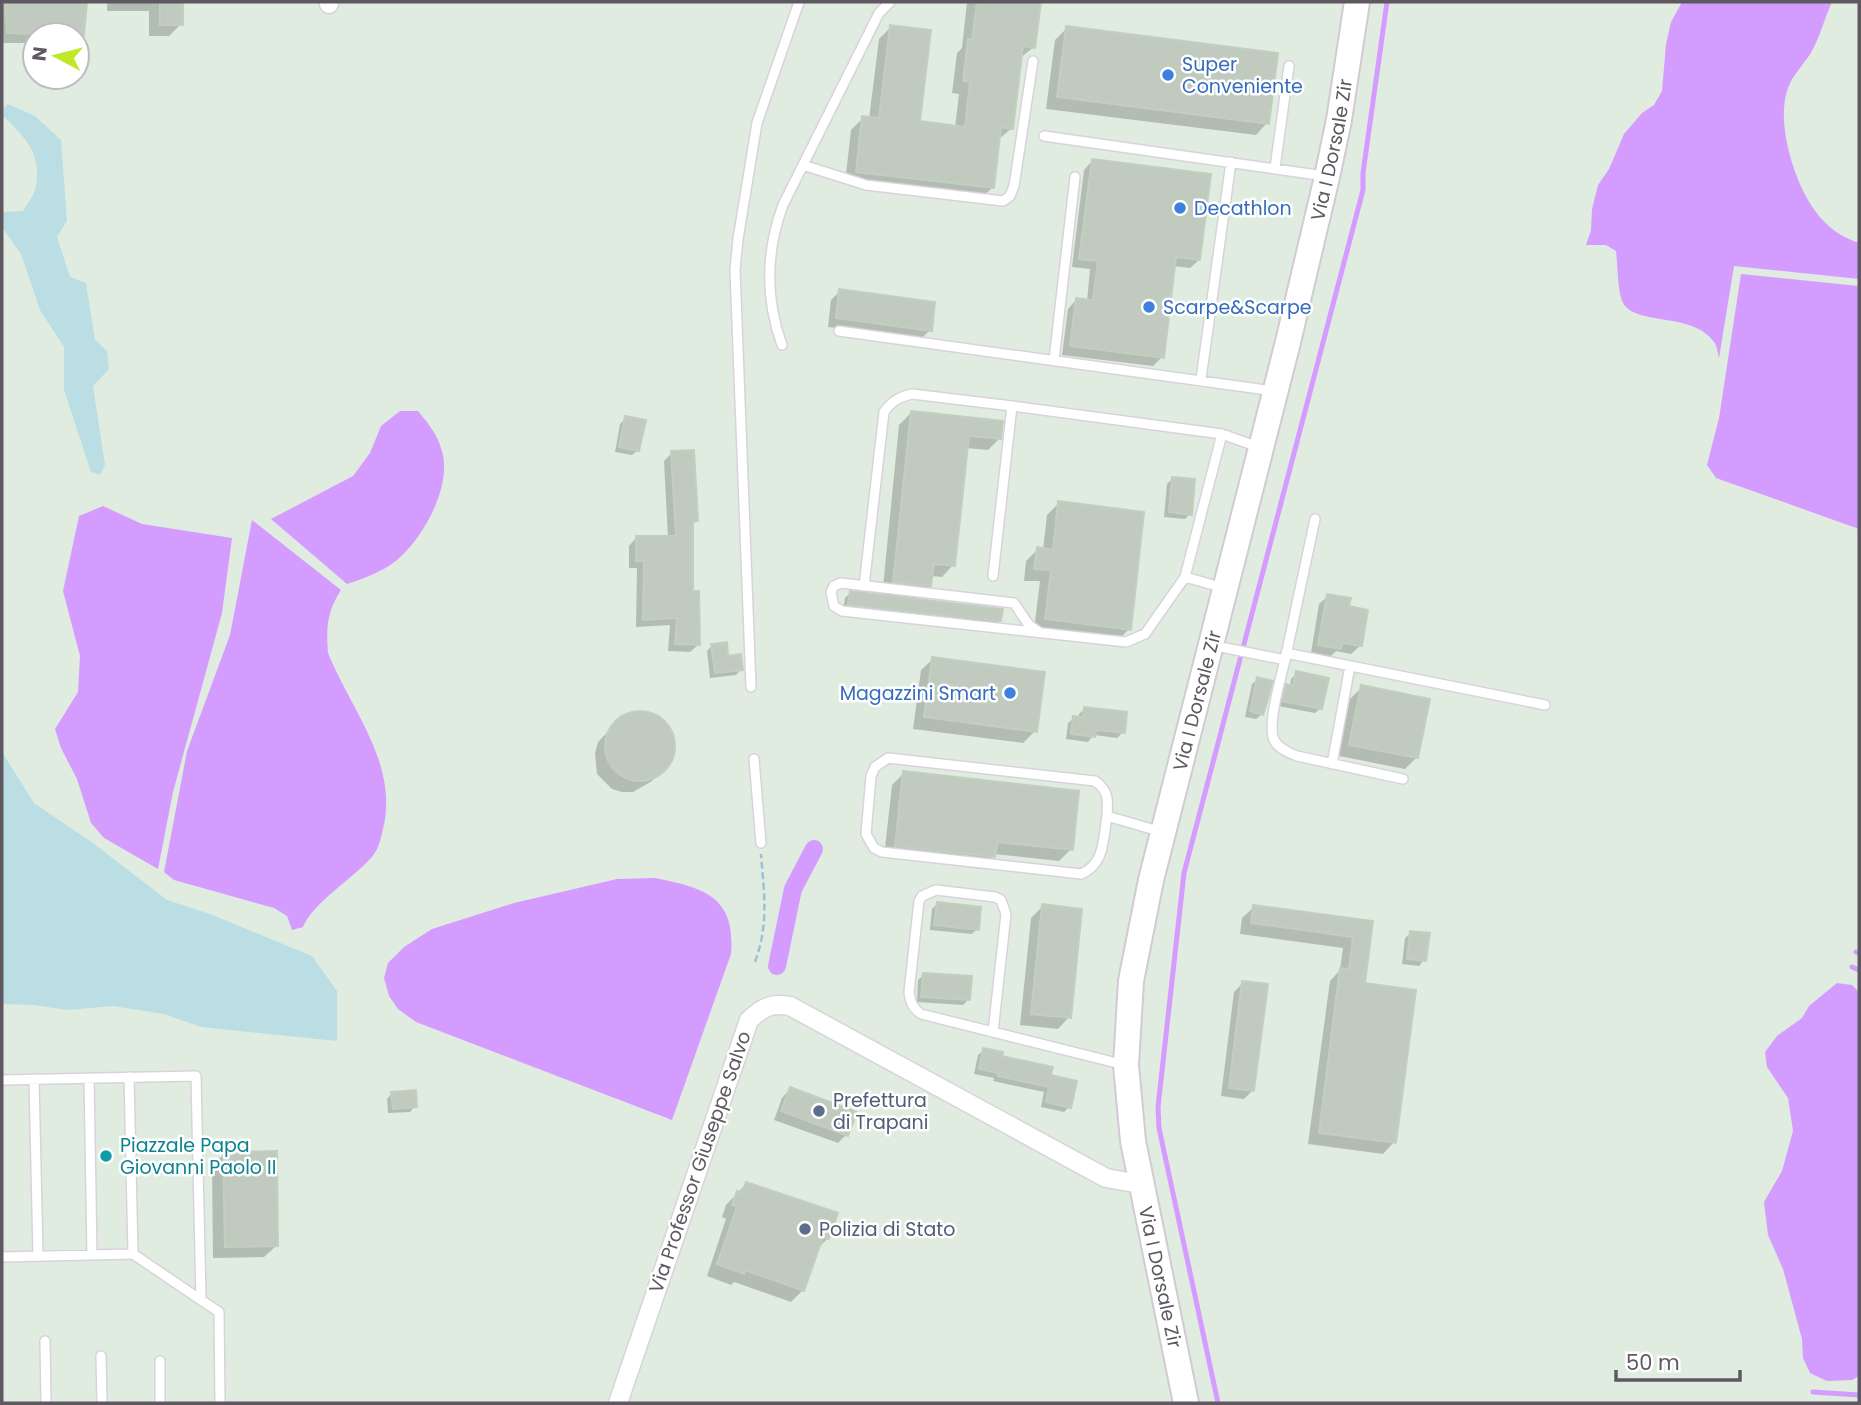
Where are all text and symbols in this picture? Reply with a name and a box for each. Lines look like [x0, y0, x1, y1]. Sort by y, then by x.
north arrow [21, 21, 91, 91]
text: N [25, 45, 54, 63]
place label: Super Conveniente [1182, 51, 1303, 100]
marker: Super Conveniente [1160, 67, 1176, 83]
street label: Via I Dorsale Zir [1304, 77, 1359, 224]
place label: Decathlon [1194, 195, 1292, 222]
marker: Decathlon [1172, 200, 1188, 216]
place label: Scarpe&Scarpe [1163, 294, 1312, 321]
marker: Scarpe&Scarpe [1141, 299, 1157, 315]
street label: Via I Dorsale Zir [1166, 627, 1228, 774]
place label: Magazzini Smart [840, 680, 996, 707]
marker: Magazzini Smart [1002, 685, 1018, 701]
street label: Via Professor Giuseppe Salvo [642, 1027, 758, 1297]
place label: Prefettura di Trapani [833, 1087, 928, 1136]
marker: Prefettura di Trapani [811, 1103, 827, 1119]
place label: Piazzale Papa Giovanni Paolo II [120, 1132, 276, 1181]
marker: Piazzale Papa Giovanni Paolo II [98, 1148, 114, 1164]
street label: Via I Dorsale Zir [1132, 1204, 1188, 1350]
place label: Polizia di Stato [819, 1216, 955, 1243]
marker: Polizia di Stato [797, 1221, 813, 1237]
scale bar [1616, 1338, 1740, 1382]
text: 50 m [1626, 1348, 1680, 1377]

